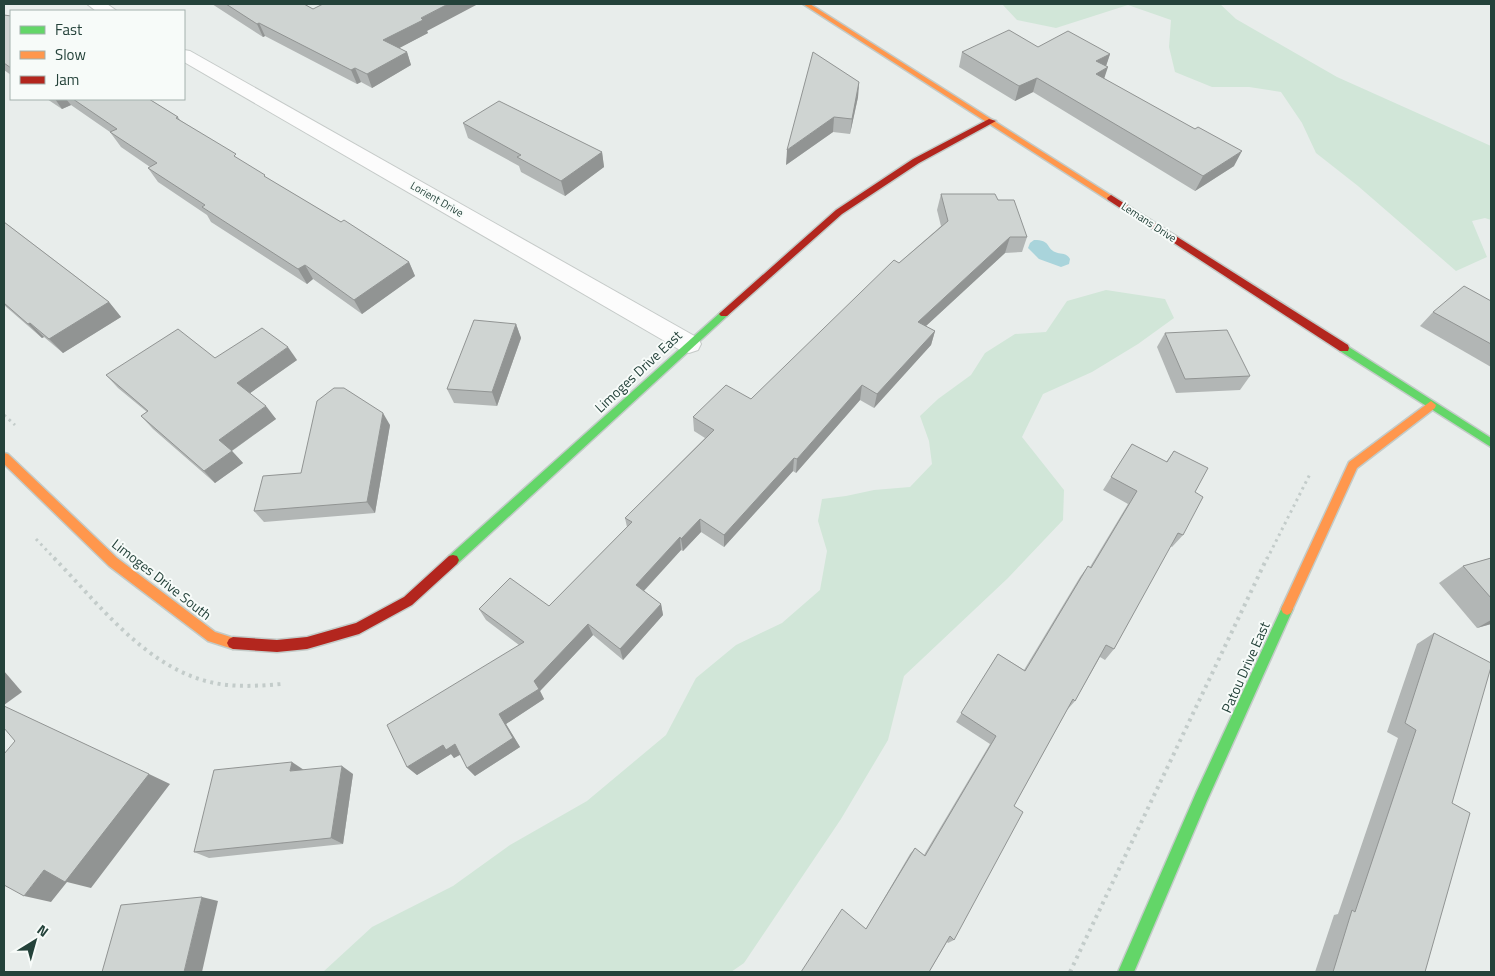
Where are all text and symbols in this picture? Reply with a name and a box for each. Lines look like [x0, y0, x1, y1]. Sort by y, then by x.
legend [10, 10, 185, 100]
text: Fast [55, 18, 83, 41]
text: Slow [55, 43, 86, 66]
text: Jam [55, 68, 79, 91]
street label: Lorient Drive [407, 177, 467, 221]
street label: Lemans Drive [1118, 198, 1180, 246]
street label: Limoges Drive East [590, 325, 686, 417]
street label: Limoges Drive South [108, 533, 216, 625]
street label: Patou Drive East [1215, 618, 1275, 716]
north arrow [10, 916, 60, 966]
text: N [33, 919, 53, 942]

